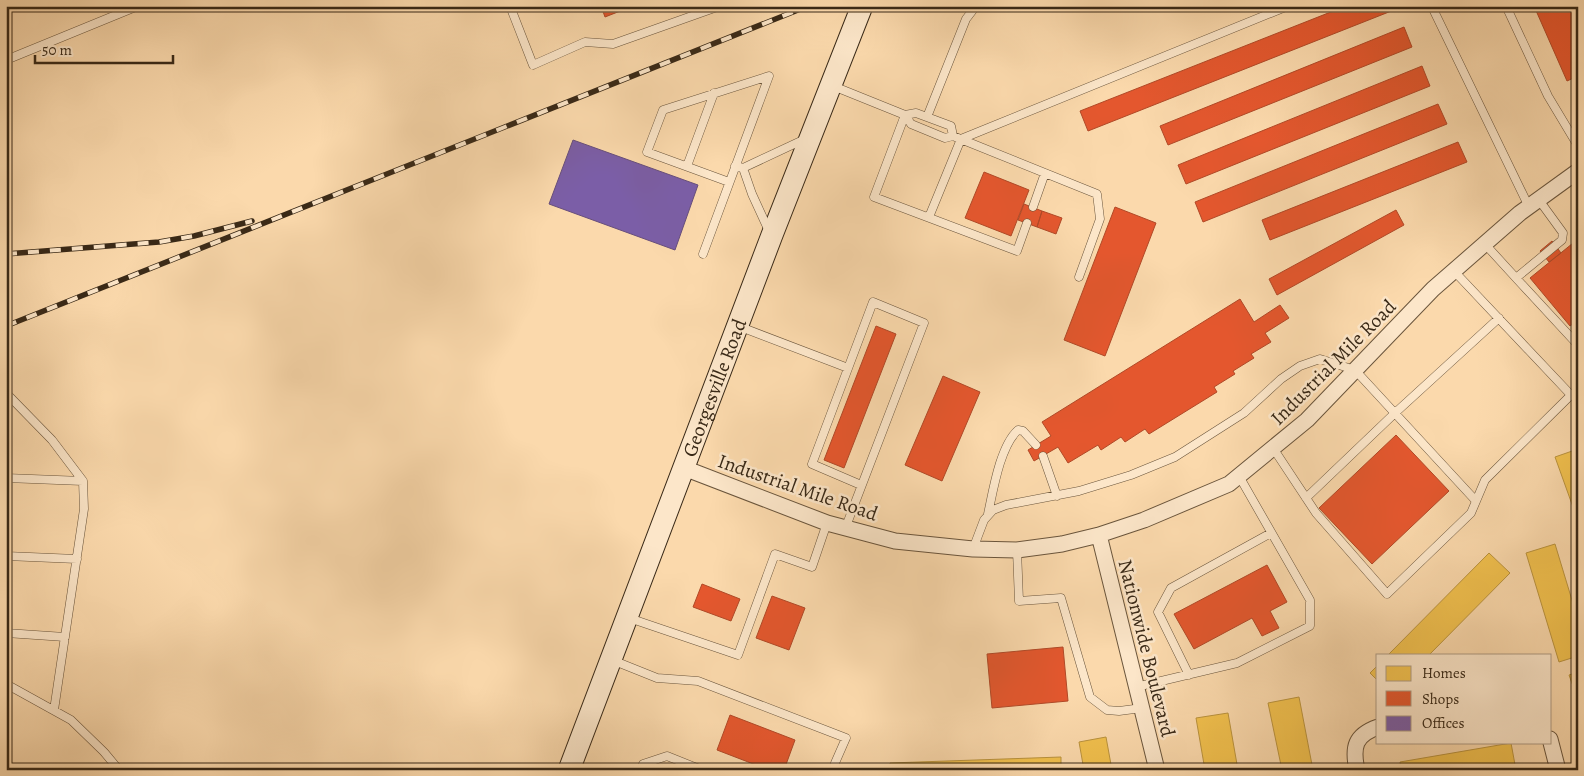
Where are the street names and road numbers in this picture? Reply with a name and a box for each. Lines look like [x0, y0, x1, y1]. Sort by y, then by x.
street label: Industrial Mile Road [1265, 293, 1402, 431]
street label: Georgesville Road [676, 315, 753, 461]
street label: Industrial Mile Road [714, 447, 882, 528]
street label: Nationwide Boulevard [1111, 557, 1182, 740]

